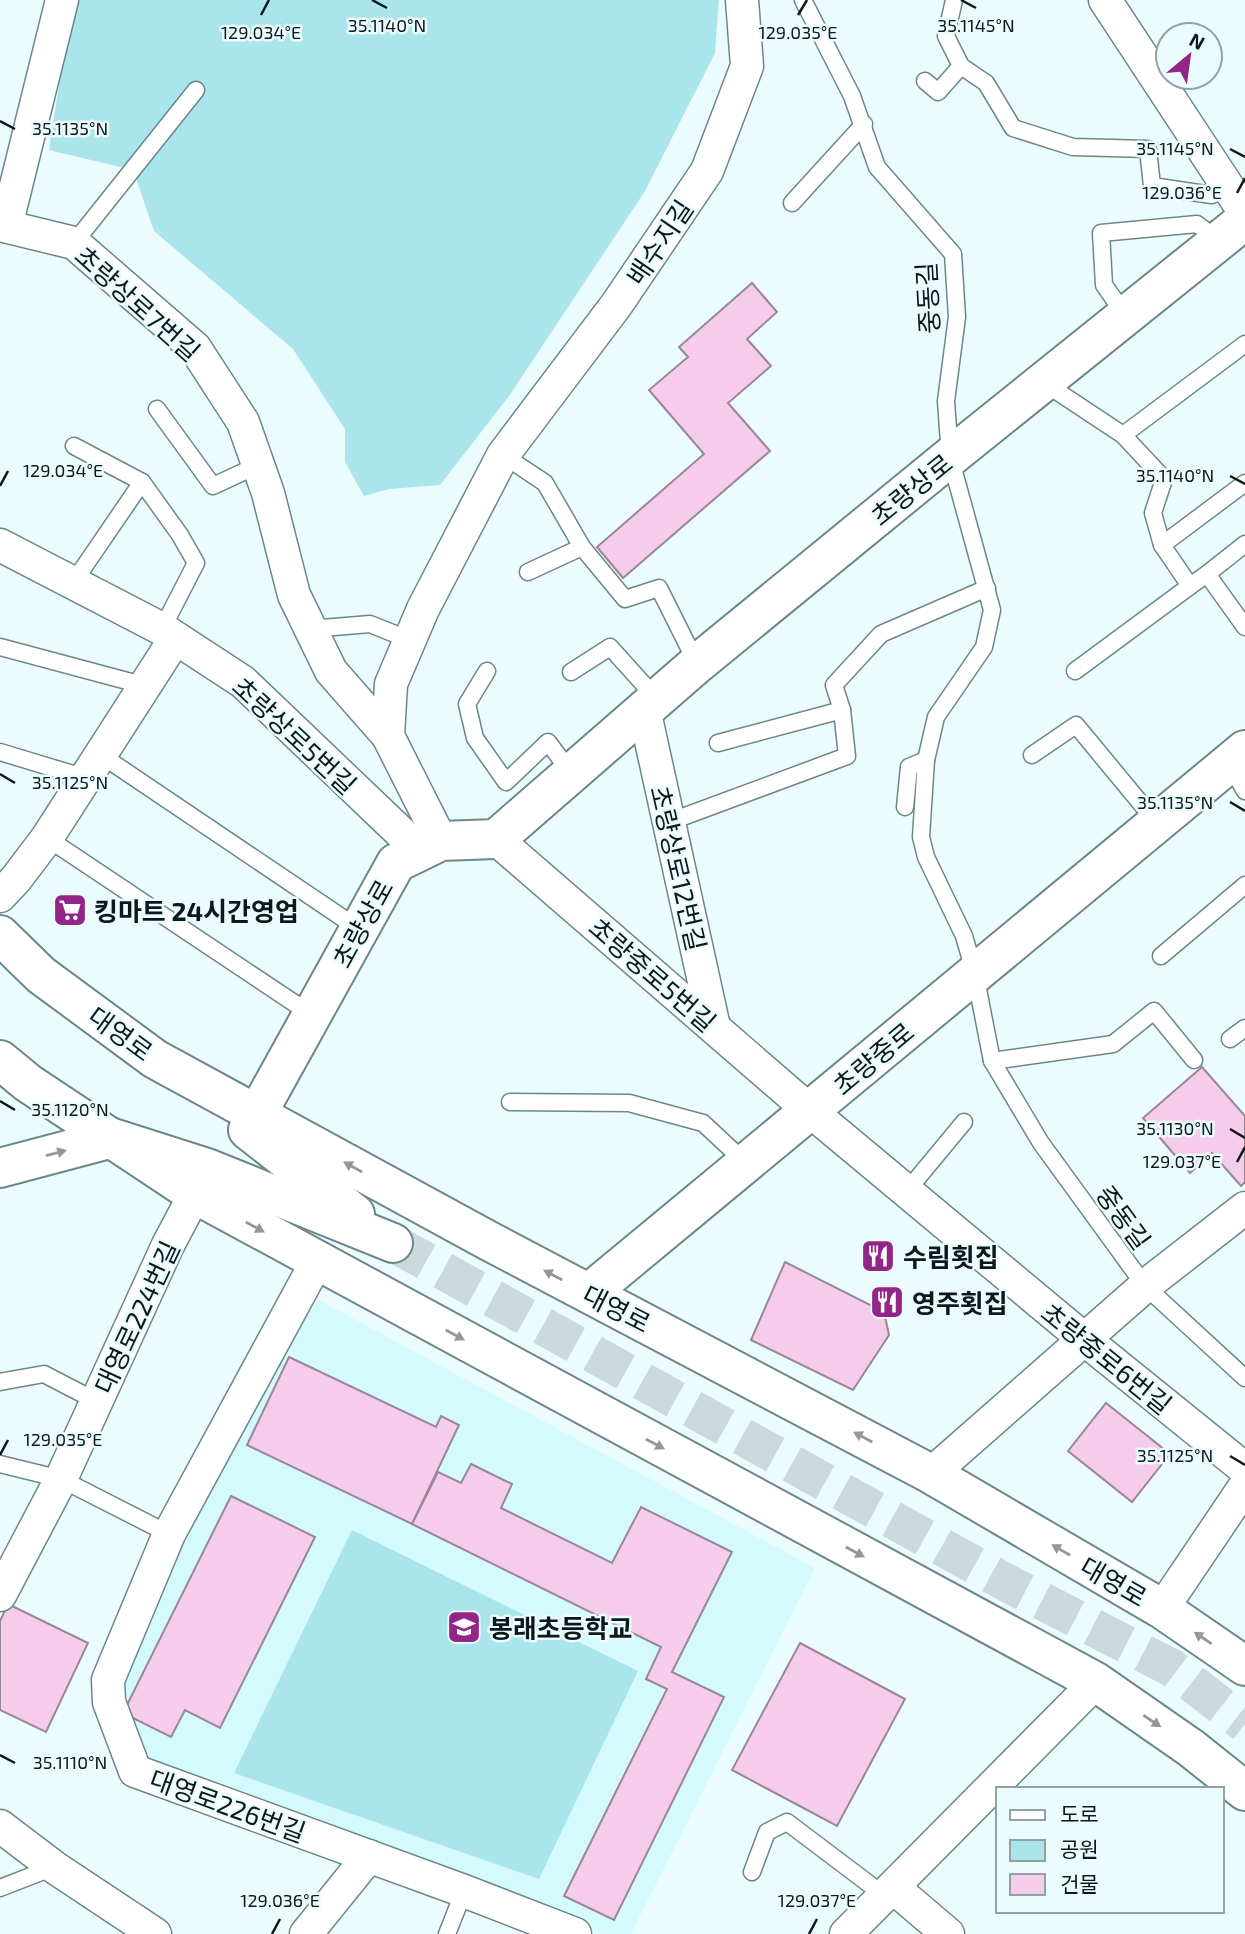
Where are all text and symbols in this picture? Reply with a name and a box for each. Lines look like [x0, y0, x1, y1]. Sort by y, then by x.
text: 35.1140°N [348, 14, 426, 36]
text: 35.1145°N [937, 14, 1015, 36]
text: 129.034°E [221, 21, 301, 43]
text: 129.035°E [759, 21, 837, 43]
north arrow [1154, 21, 1224, 91]
text: N [1186, 27, 1209, 54]
text: 35.1135°N [32, 117, 108, 139]
text: 35.1145°N [1136, 137, 1214, 159]
text: 129.036°E [1142, 181, 1222, 203]
street label: 배수지길 [619, 194, 699, 290]
street label: 초량상로7번길 [69, 239, 207, 367]
street label: 중동길 [910, 261, 944, 335]
street label: 초량상로 [864, 447, 958, 531]
text: 129.034°E [23, 459, 103, 481]
text: 35.1140°N [1136, 464, 1214, 486]
street label: 초량상로5번길 [227, 670, 363, 800]
text: 35.1125°N [32, 771, 108, 793]
street label: 초량상로12번길 [645, 782, 713, 954]
text: 35.1135°N [1137, 791, 1213, 813]
street label: 초량상로 [325, 874, 399, 972]
supermarket icon: 킹마트 24시간영업 [51, 891, 89, 929]
place label: 킹마트 24시간영업 [94, 895, 299, 926]
street label: 초량중로5번길 [583, 911, 723, 1037]
street label: 대영로 [83, 999, 159, 1067]
street label: 초량중로 [826, 1015, 920, 1101]
text: 35.1120°N [31, 1098, 109, 1120]
text: 35.1130°N [1136, 1117, 1214, 1139]
one-way arrow [46, 1147, 68, 1158]
text: 129.037°E [1143, 1150, 1221, 1172]
one-way arrow [343, 1161, 363, 1173]
street label: 중동길 [1090, 1179, 1158, 1255]
one-way arrow [245, 1221, 265, 1233]
street label: 대영로224번길 [87, 1236, 185, 1398]
restaurant icon: 수림횟집 [859, 1237, 897, 1275]
place label: 수림횟집 [903, 1241, 999, 1272]
one-way arrow [543, 1269, 563, 1281]
street label: 대영로 [578, 1278, 656, 1338]
restaurant icon: 영주횟집 [868, 1283, 906, 1321]
place label: 영주횟집 [912, 1287, 1008, 1318]
street label: 초량중로6번길 [1036, 1296, 1178, 1420]
one-way arrow [445, 1329, 465, 1341]
text: 129.035°E [24, 1428, 102, 1450]
one-way arrow [853, 1432, 873, 1444]
one-way arrow [645, 1438, 665, 1450]
text: 35.1125°N [1137, 1444, 1213, 1466]
one-way arrow [1051, 1544, 1070, 1556]
one-way arrow [845, 1546, 865, 1558]
street label: 대영로 [1075, 1550, 1153, 1612]
school or university icon: 봉래초등학교 [445, 1608, 483, 1646]
place label: 봉래초등학교 [489, 1612, 633, 1643]
one-way arrow [1194, 1631, 1213, 1644]
one-way arrow [1143, 1714, 1161, 1728]
text: 35.1110°N [33, 1751, 107, 1773]
street label: 대영로226번길 [146, 1762, 310, 1848]
legend [996, 1787, 1224, 1913]
text: 도로 [1060, 1801, 1099, 1826]
text: 공원 [1060, 1836, 1099, 1861]
text: 건물 [1060, 1871, 1099, 1896]
text: 129.036°E [240, 1889, 320, 1911]
text: 129.037°E [778, 1889, 856, 1911]

